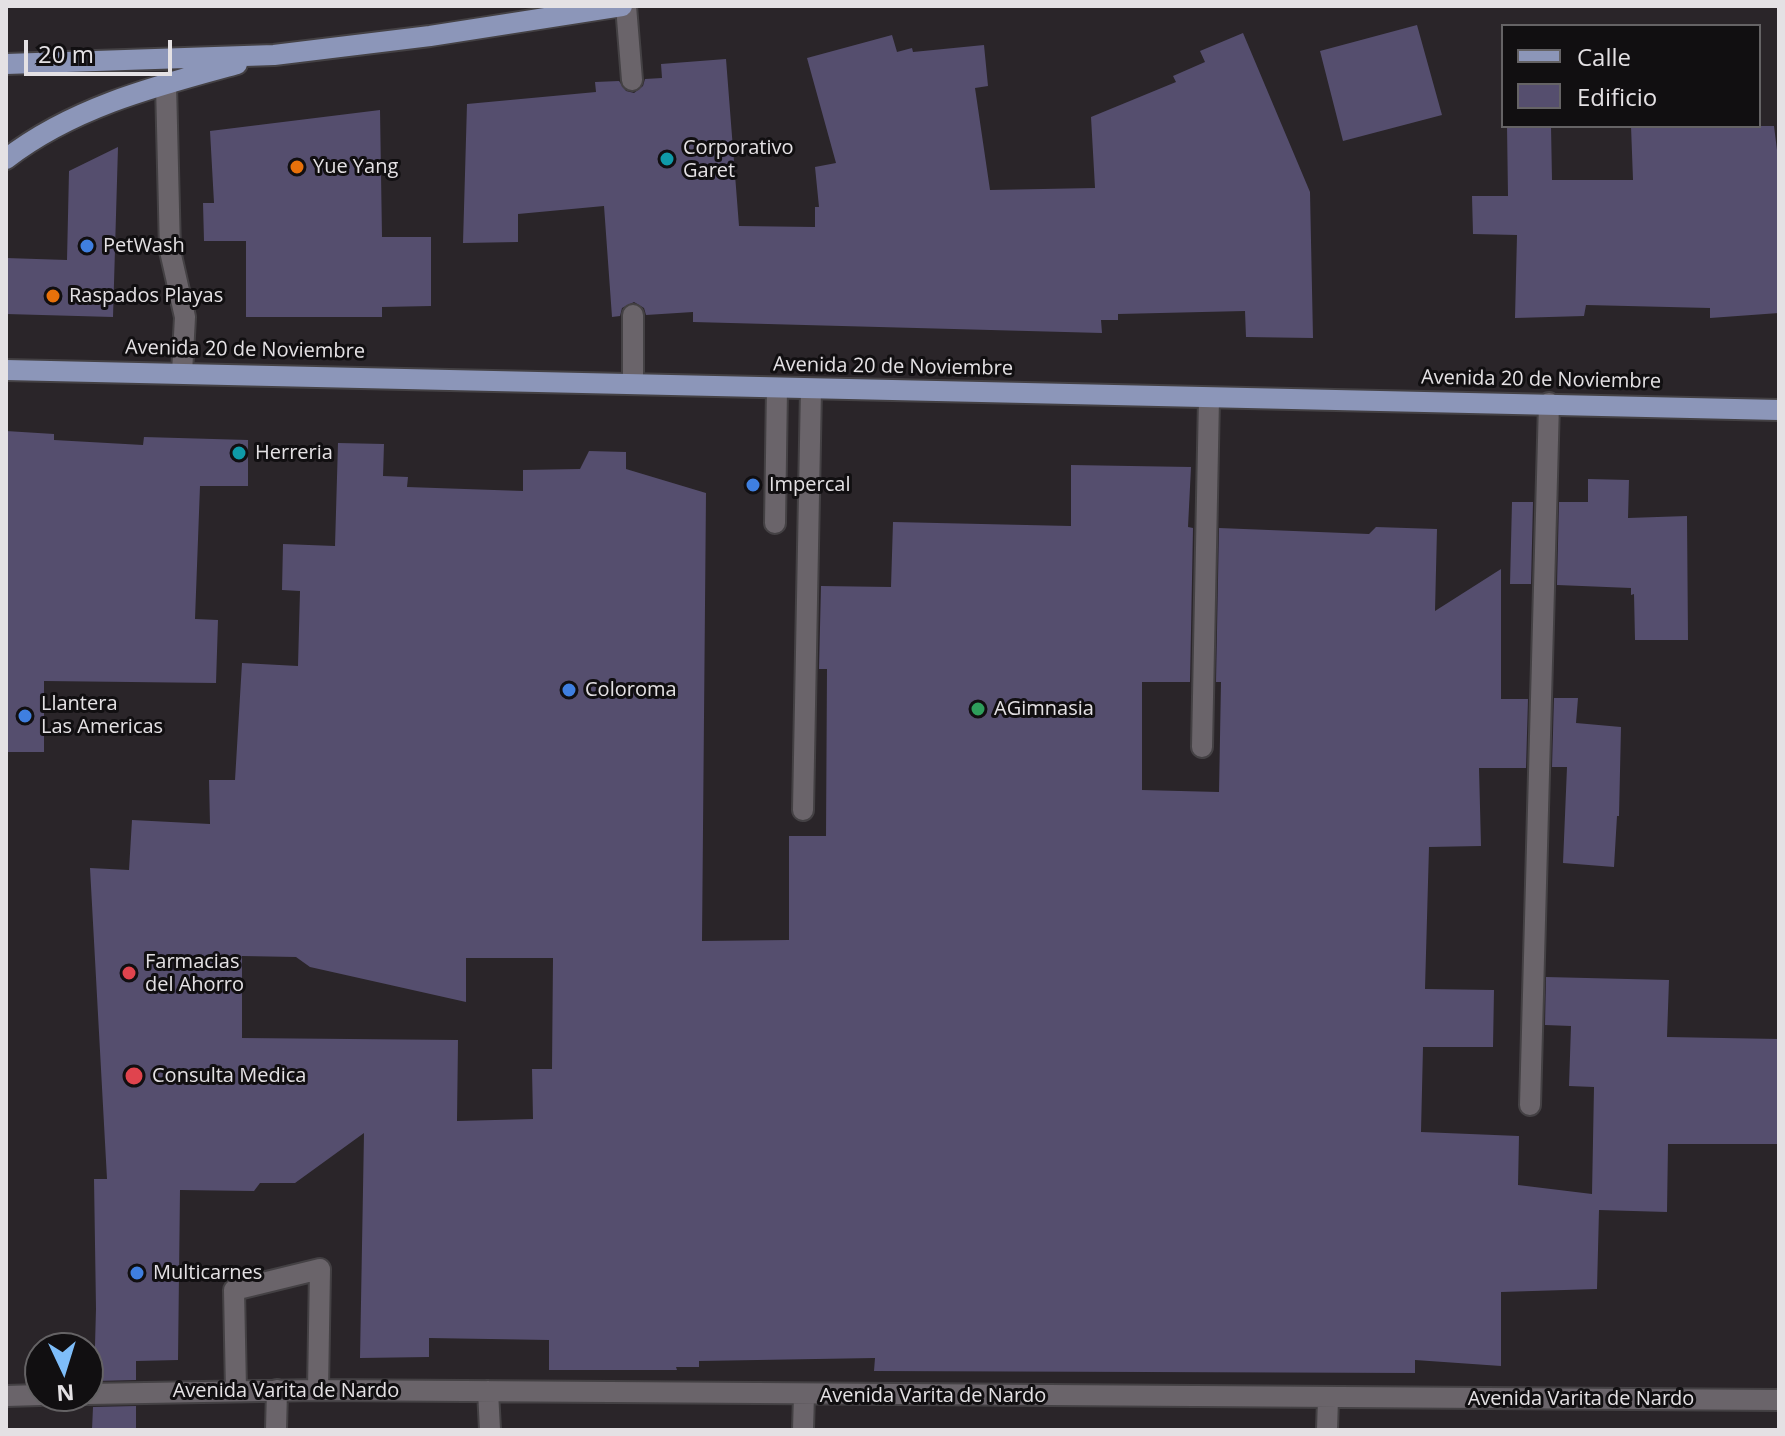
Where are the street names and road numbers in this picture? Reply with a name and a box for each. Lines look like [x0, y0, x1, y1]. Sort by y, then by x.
street label: Avenida 20 de Noviembre [125, 336, 365, 364]
street label: Avenida 20 de Noviembre [773, 353, 1013, 381]
street label: Avenida 20 de Noviembre [1421, 366, 1661, 394]
street label: Avenida Varita de Nardo [173, 1379, 399, 1403]
street label: Avenida Varita de Nardo [820, 1384, 1046, 1408]
street label: Avenida Varita de Nardo [1468, 1387, 1694, 1411]

